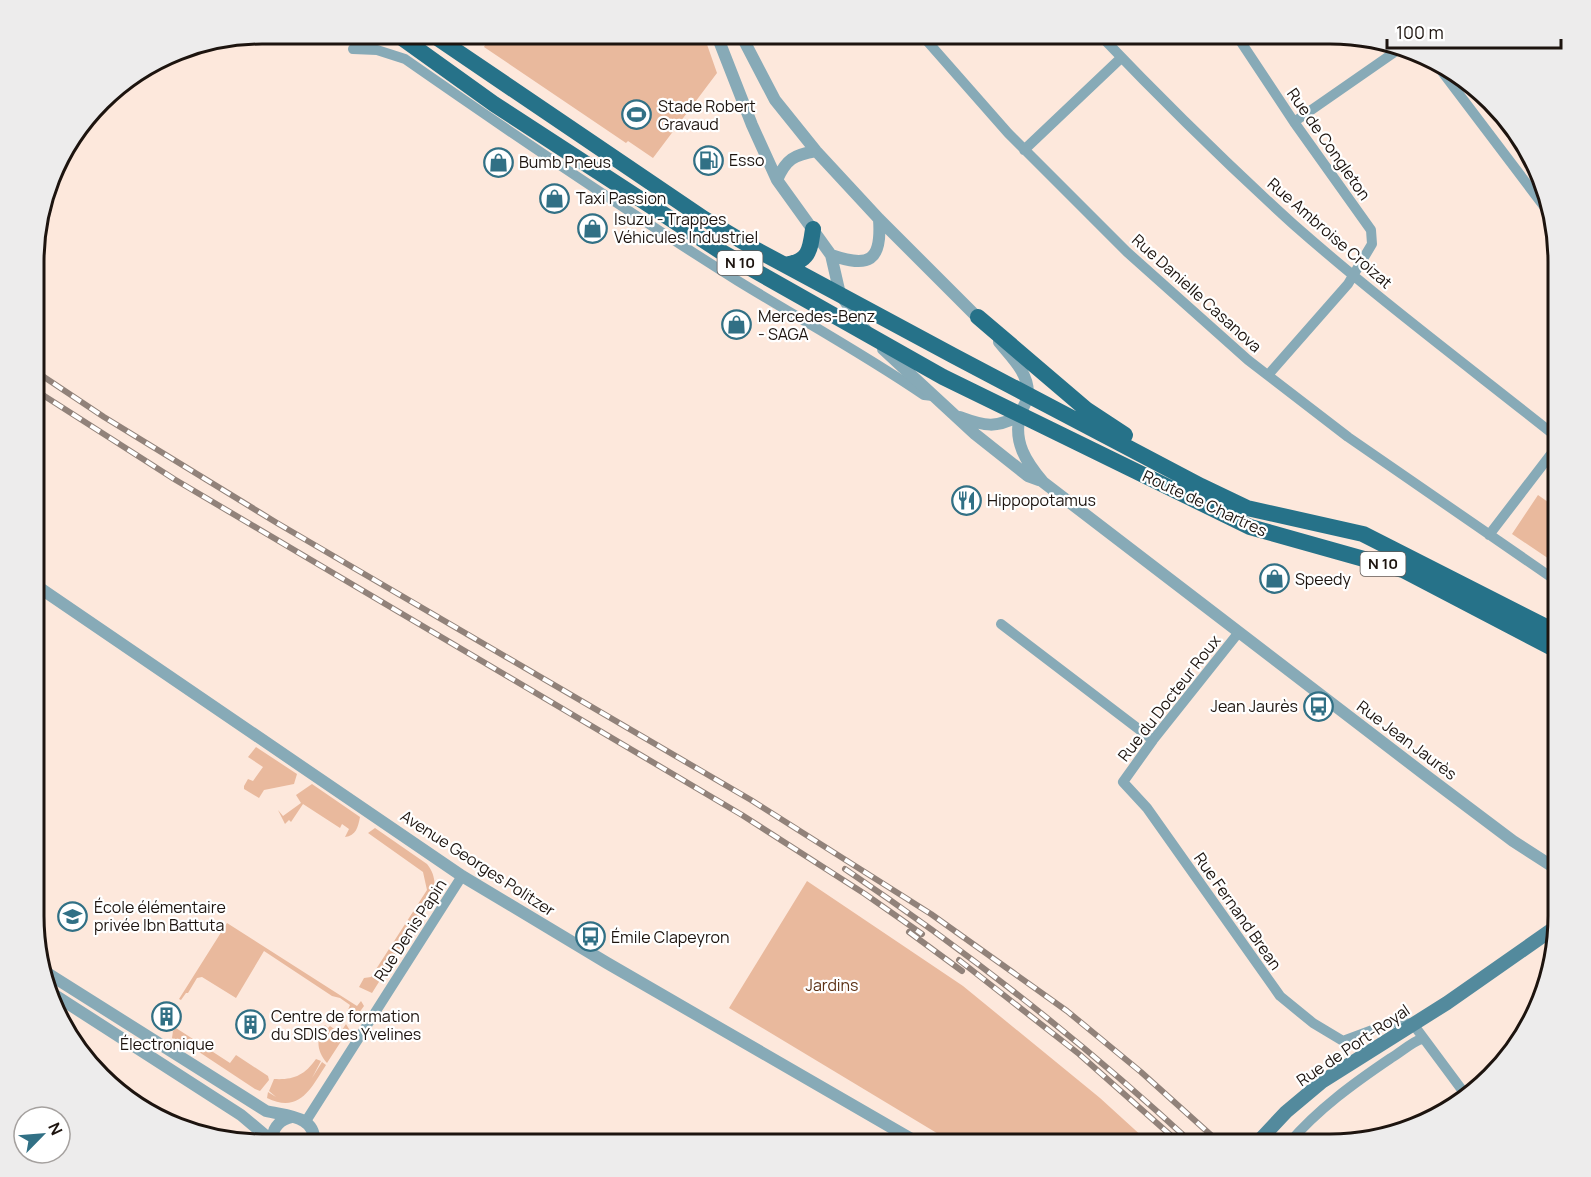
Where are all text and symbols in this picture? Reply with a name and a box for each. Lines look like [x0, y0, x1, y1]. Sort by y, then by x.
scale bar [1387, 12, 1561, 50]
text: 100 m [1396, 20, 1444, 44]
street label: Rue de Congleton [1282, 84, 1376, 204]
place label: Stade Robert Gravaud [658, 95, 756, 135]
sports icon: Stade Robert Gravaud [621, 99, 653, 131]
fuel station icon: Esso [692, 144, 724, 176]
shop icon: Bumb Pneus [482, 146, 514, 178]
place label: Esso [729, 149, 764, 171]
place label: Bumb Pneus [519, 151, 611, 173]
street label: Rue Ambroise Croizat [1263, 173, 1397, 293]
shop icon: Taxi Passion [539, 182, 571, 214]
place label: Taxi Passion [576, 187, 666, 209]
place label: Isuzu - Trappes Véhicules Industriel [614, 208, 758, 248]
shop icon: Isuzu - Trappes Véhicules Industriel [577, 212, 609, 244]
street label: Rue Danielle Casanova [1128, 229, 1266, 357]
road number: N 10 [718, 251, 762, 275]
place label: Mercedes-Benz - SAGA [758, 305, 875, 345]
shop icon: Mercedes-Benz - SAGA [721, 309, 753, 341]
street label: Route de Chartres [1139, 464, 1271, 542]
restaurant icon: Hippopotamus [950, 484, 982, 516]
place label: Hippopotamus [987, 489, 1096, 511]
road number: N 10 [1360, 552, 1406, 576]
shop icon: Speedy [1258, 563, 1290, 595]
place label: Speedy [1295, 568, 1352, 590]
street label: Rue du Docteur Roux [1113, 630, 1226, 766]
bus stop icon: Jean Jaurès [1303, 690, 1335, 722]
place label: Jean Jaurès [1210, 695, 1298, 717]
street label: Rue Jean Jaurès [1353, 695, 1461, 785]
street label: Avenue Georges Politzer [397, 805, 560, 921]
street label: Rue Fernand Brean [1189, 848, 1287, 974]
street label: Rue Denis Papin [369, 875, 451, 985]
place label: École élémentaire privée Ibn Battuta [94, 896, 226, 936]
school or university icon: École élémentaire privée Ibn Battuta [57, 900, 89, 932]
bus stop icon: Émile Clapeyron [574, 921, 606, 953]
place label: Émile Clapeyron [611, 926, 729, 948]
park label: Jardins [805, 974, 859, 996]
street label: Rue de Port-Royal [1292, 999, 1414, 1091]
building icon: Électronique [151, 1000, 183, 1032]
place label: Centre de formation du SDIS des Yvelines [271, 1005, 421, 1045]
building icon: Centre de formation du SDIS des Yvelines [234, 1009, 266, 1041]
place label: Électronique [120, 1033, 214, 1055]
north arrow [12, 1105, 72, 1165]
text: N [43, 1119, 68, 1139]

